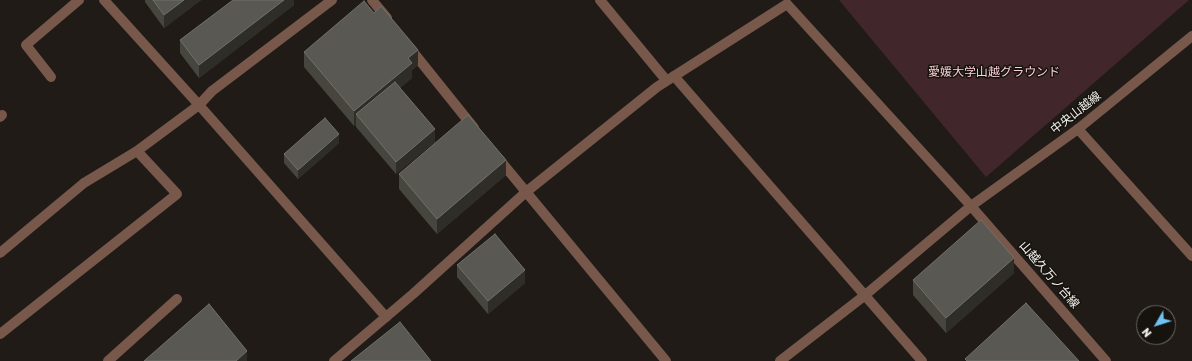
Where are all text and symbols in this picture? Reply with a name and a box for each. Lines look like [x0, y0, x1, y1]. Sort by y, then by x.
park label: 愛媛大学山越グラウンド [928, 66, 1060, 80]
street label: 中央山越線 [1048, 89, 1104, 137]
street label: 山越久万ノ台線 [1016, 239, 1082, 311]
north arrow [1136, 305, 1176, 345]
text: N [1140, 325, 1155, 339]

